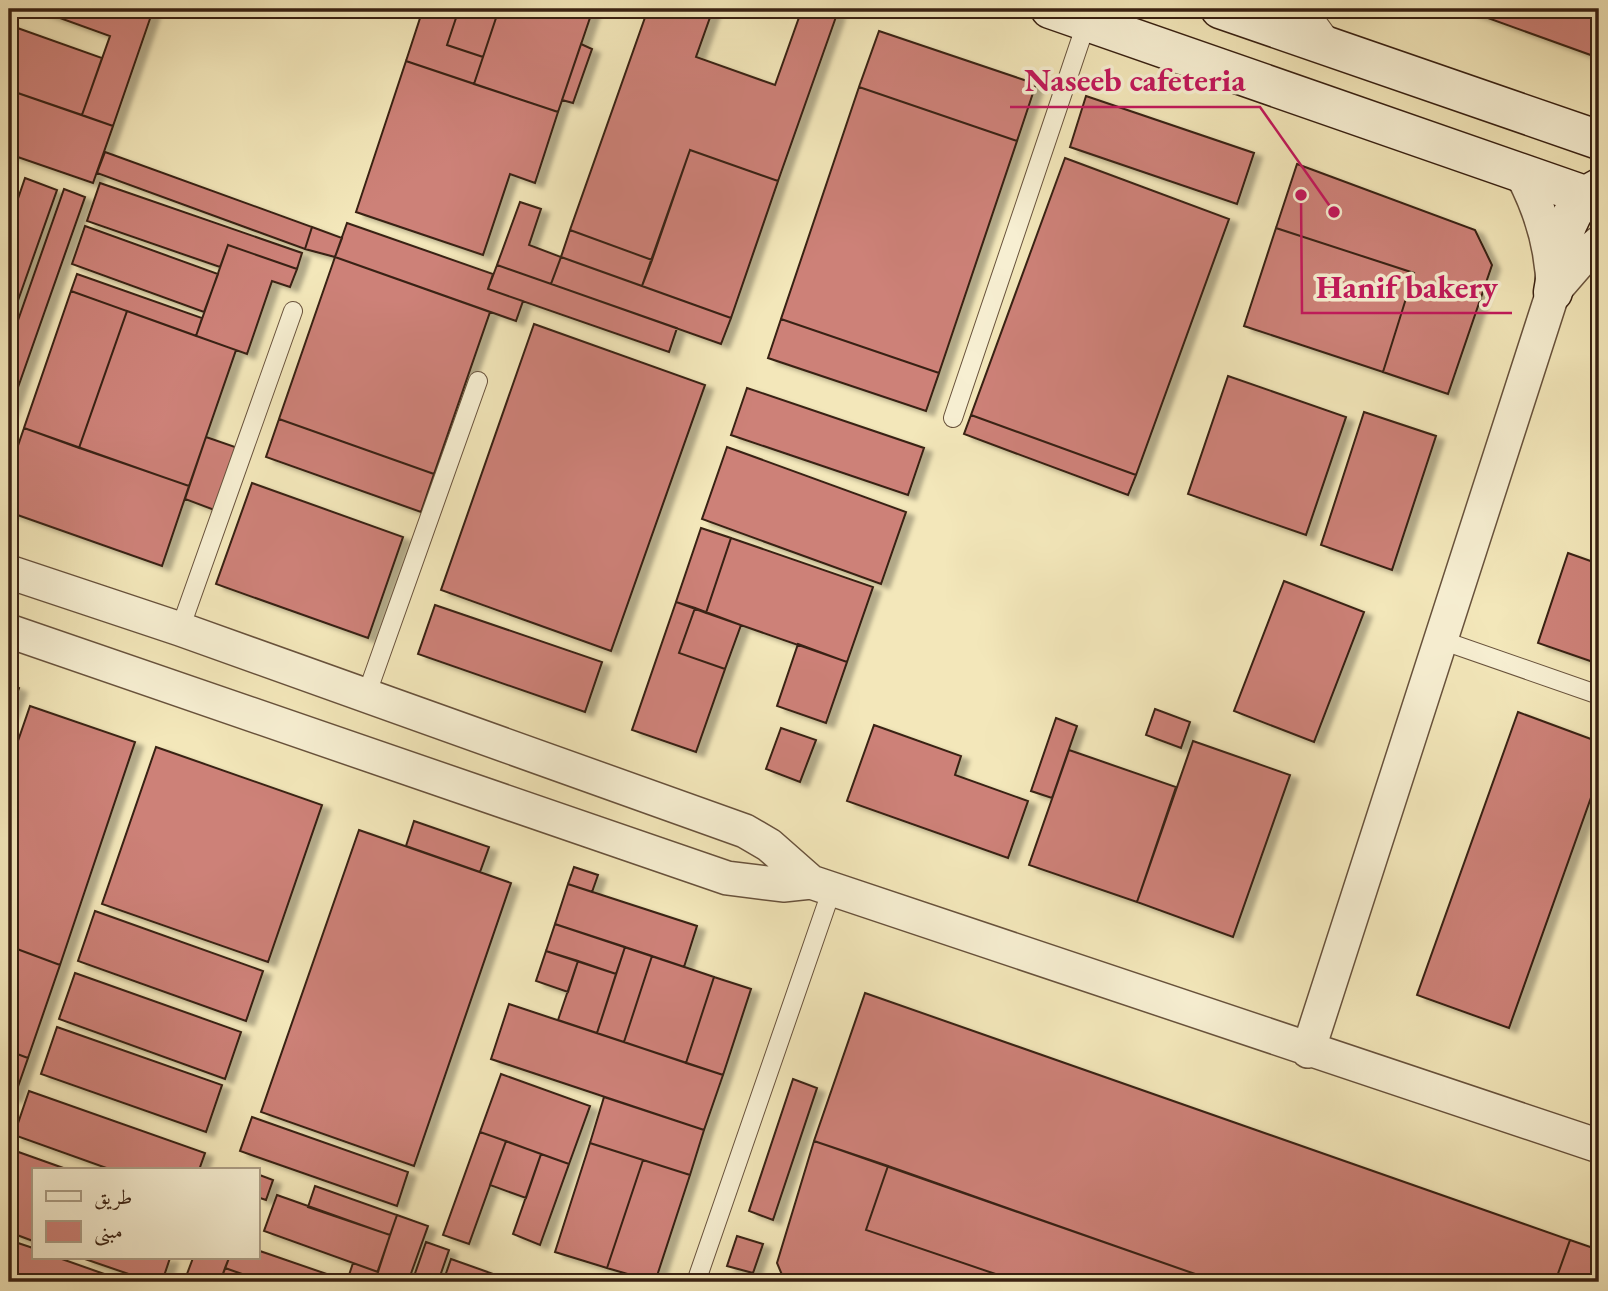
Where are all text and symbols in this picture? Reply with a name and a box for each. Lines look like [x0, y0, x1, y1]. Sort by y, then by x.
callout: Naseeb cafeteria [1010, 53, 1260, 107]
text: Naseeb cafeteria [1024, 58, 1246, 101]
callout: Hanif bakery [1302, 259, 1512, 313]
text: Hanif bakery [1316, 265, 1499, 308]
legend [32, 1168, 259, 1260]
text: طريق [94, 1183, 132, 1210]
text: مبنى [94, 1217, 123, 1246]

